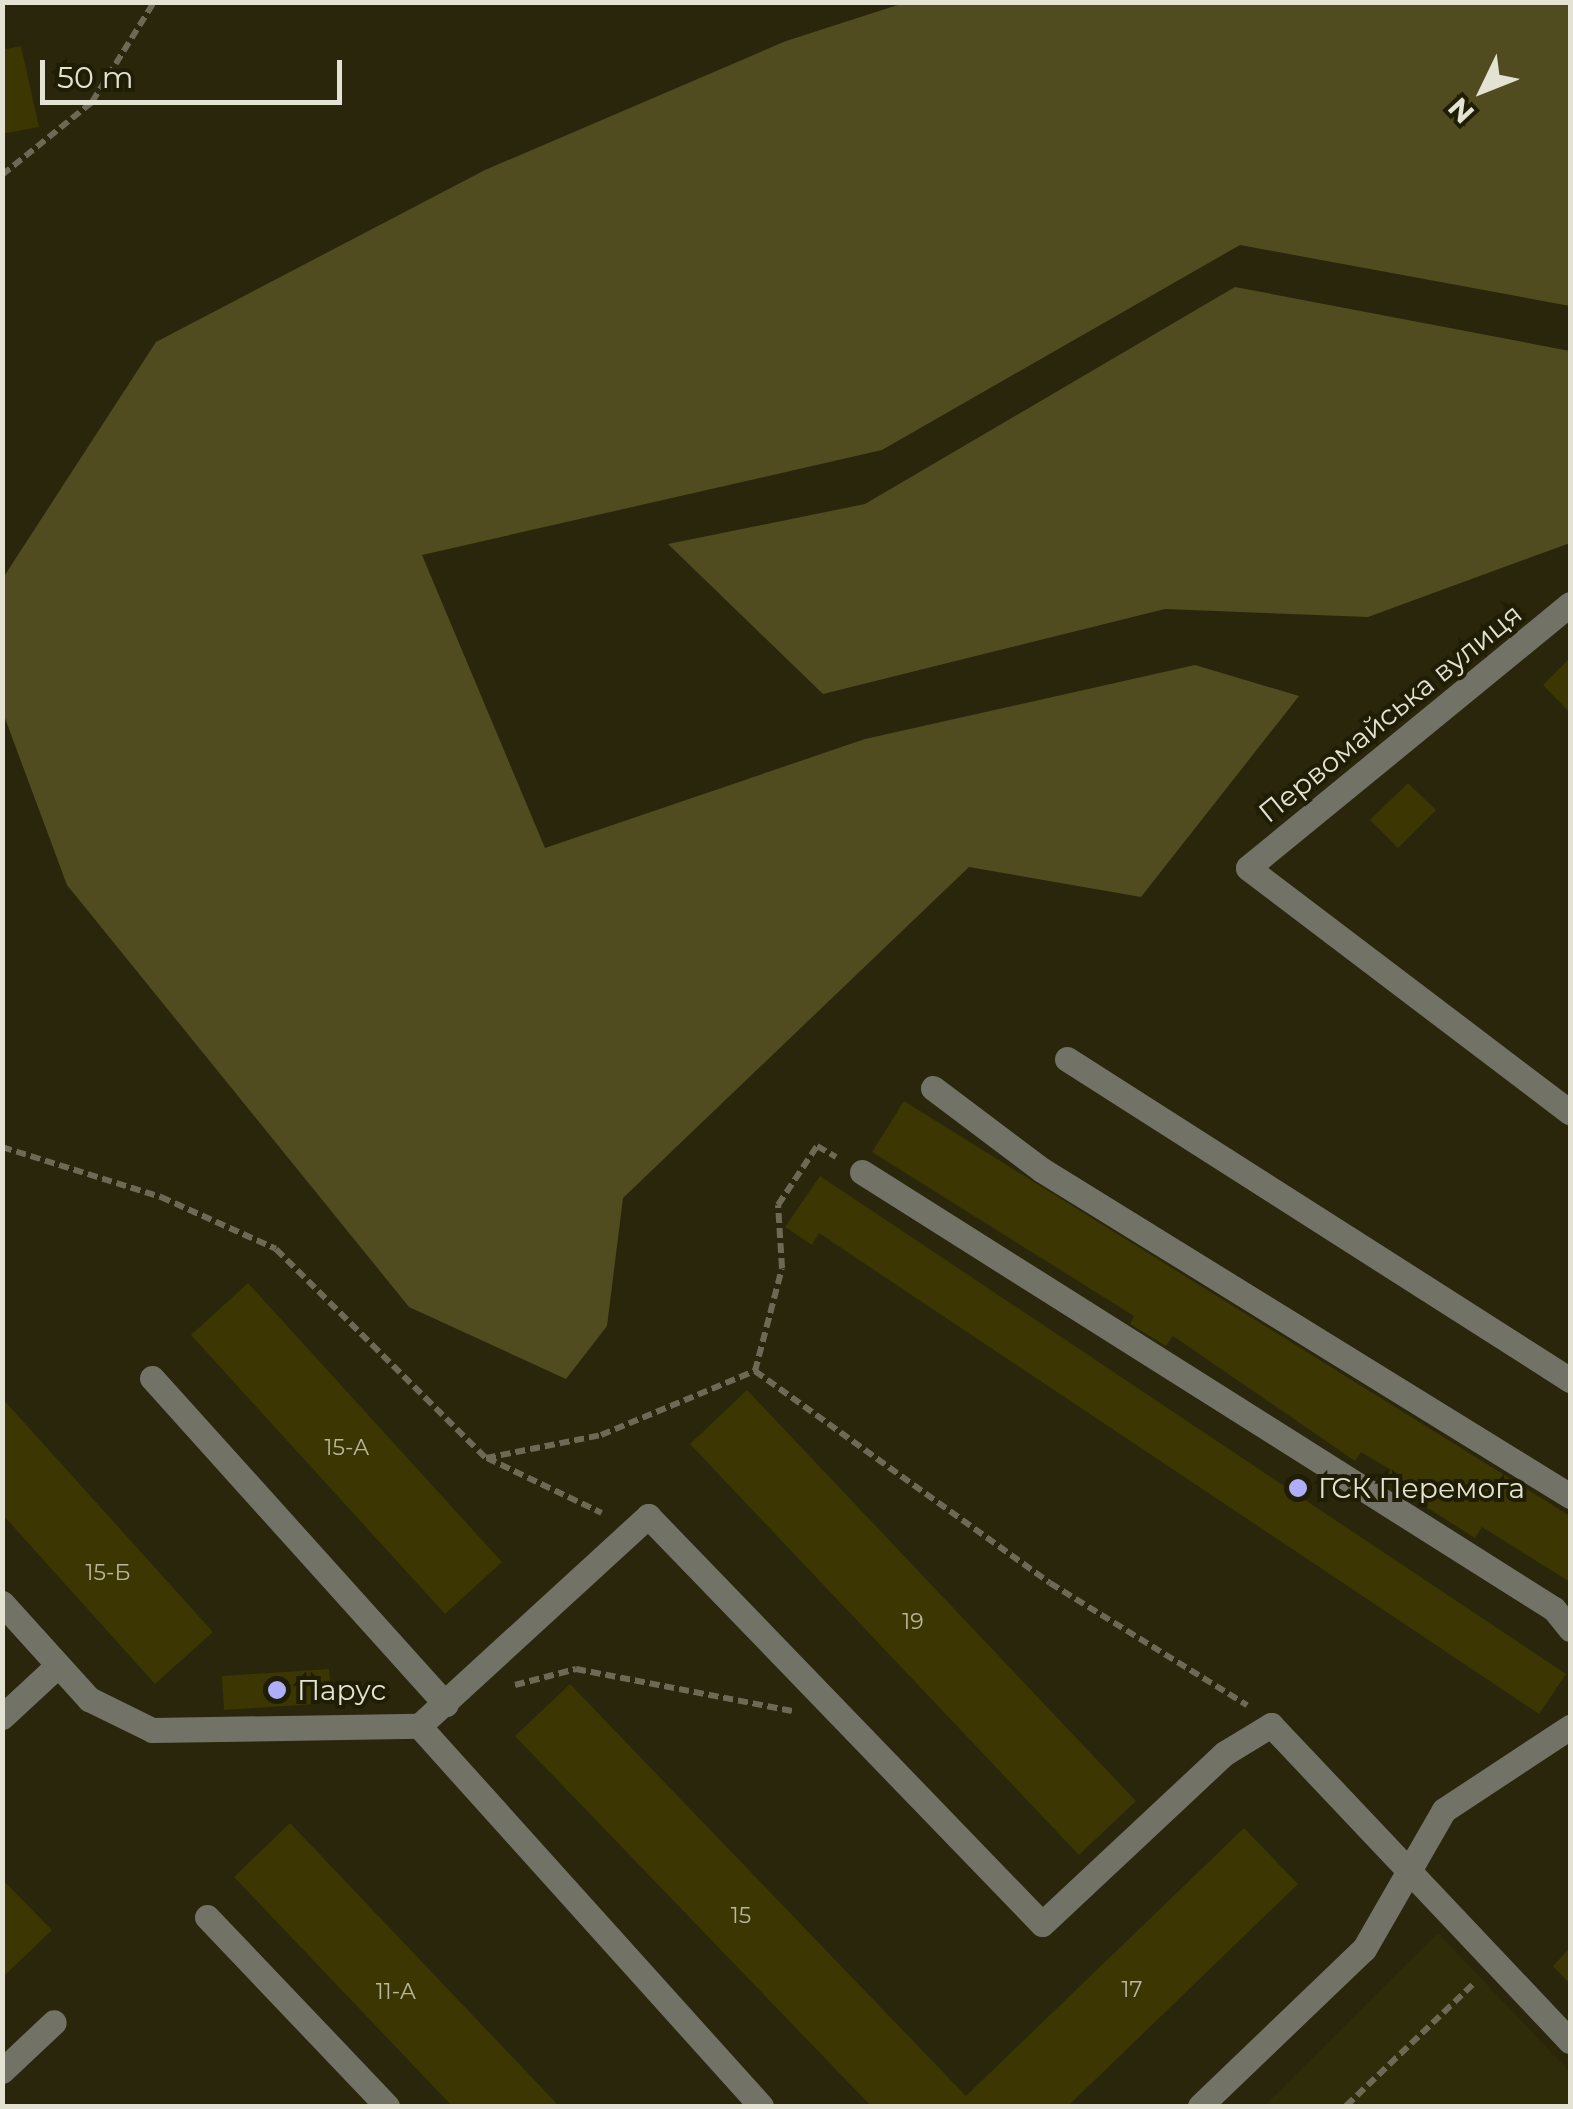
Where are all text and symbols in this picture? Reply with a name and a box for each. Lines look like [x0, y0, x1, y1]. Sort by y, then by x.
scale bar [45, 40, 348, 102]
north arrow [1433, 40, 1533, 140]
text: 50 m [57, 59, 134, 96]
text: N [1441, 91, 1481, 130]
street label: Первомайська вулиця [1252, 597, 1528, 829]
house number: 15-А [325, 1435, 369, 1461]
place label: ГСК Перемога [1318, 1471, 1525, 1505]
marker: ГСК Перемога [1287, 1477, 1309, 1499]
house number: 15-Б [86, 1560, 130, 1586]
house number: 19 [902, 1609, 924, 1635]
place label: Парус [297, 1673, 386, 1707]
marker: Парус [266, 1679, 288, 1701]
house number: 15 [731, 1903, 751, 1929]
house number: 17 [1122, 1977, 1142, 2003]
house number: 11-А [376, 1979, 416, 2005]

